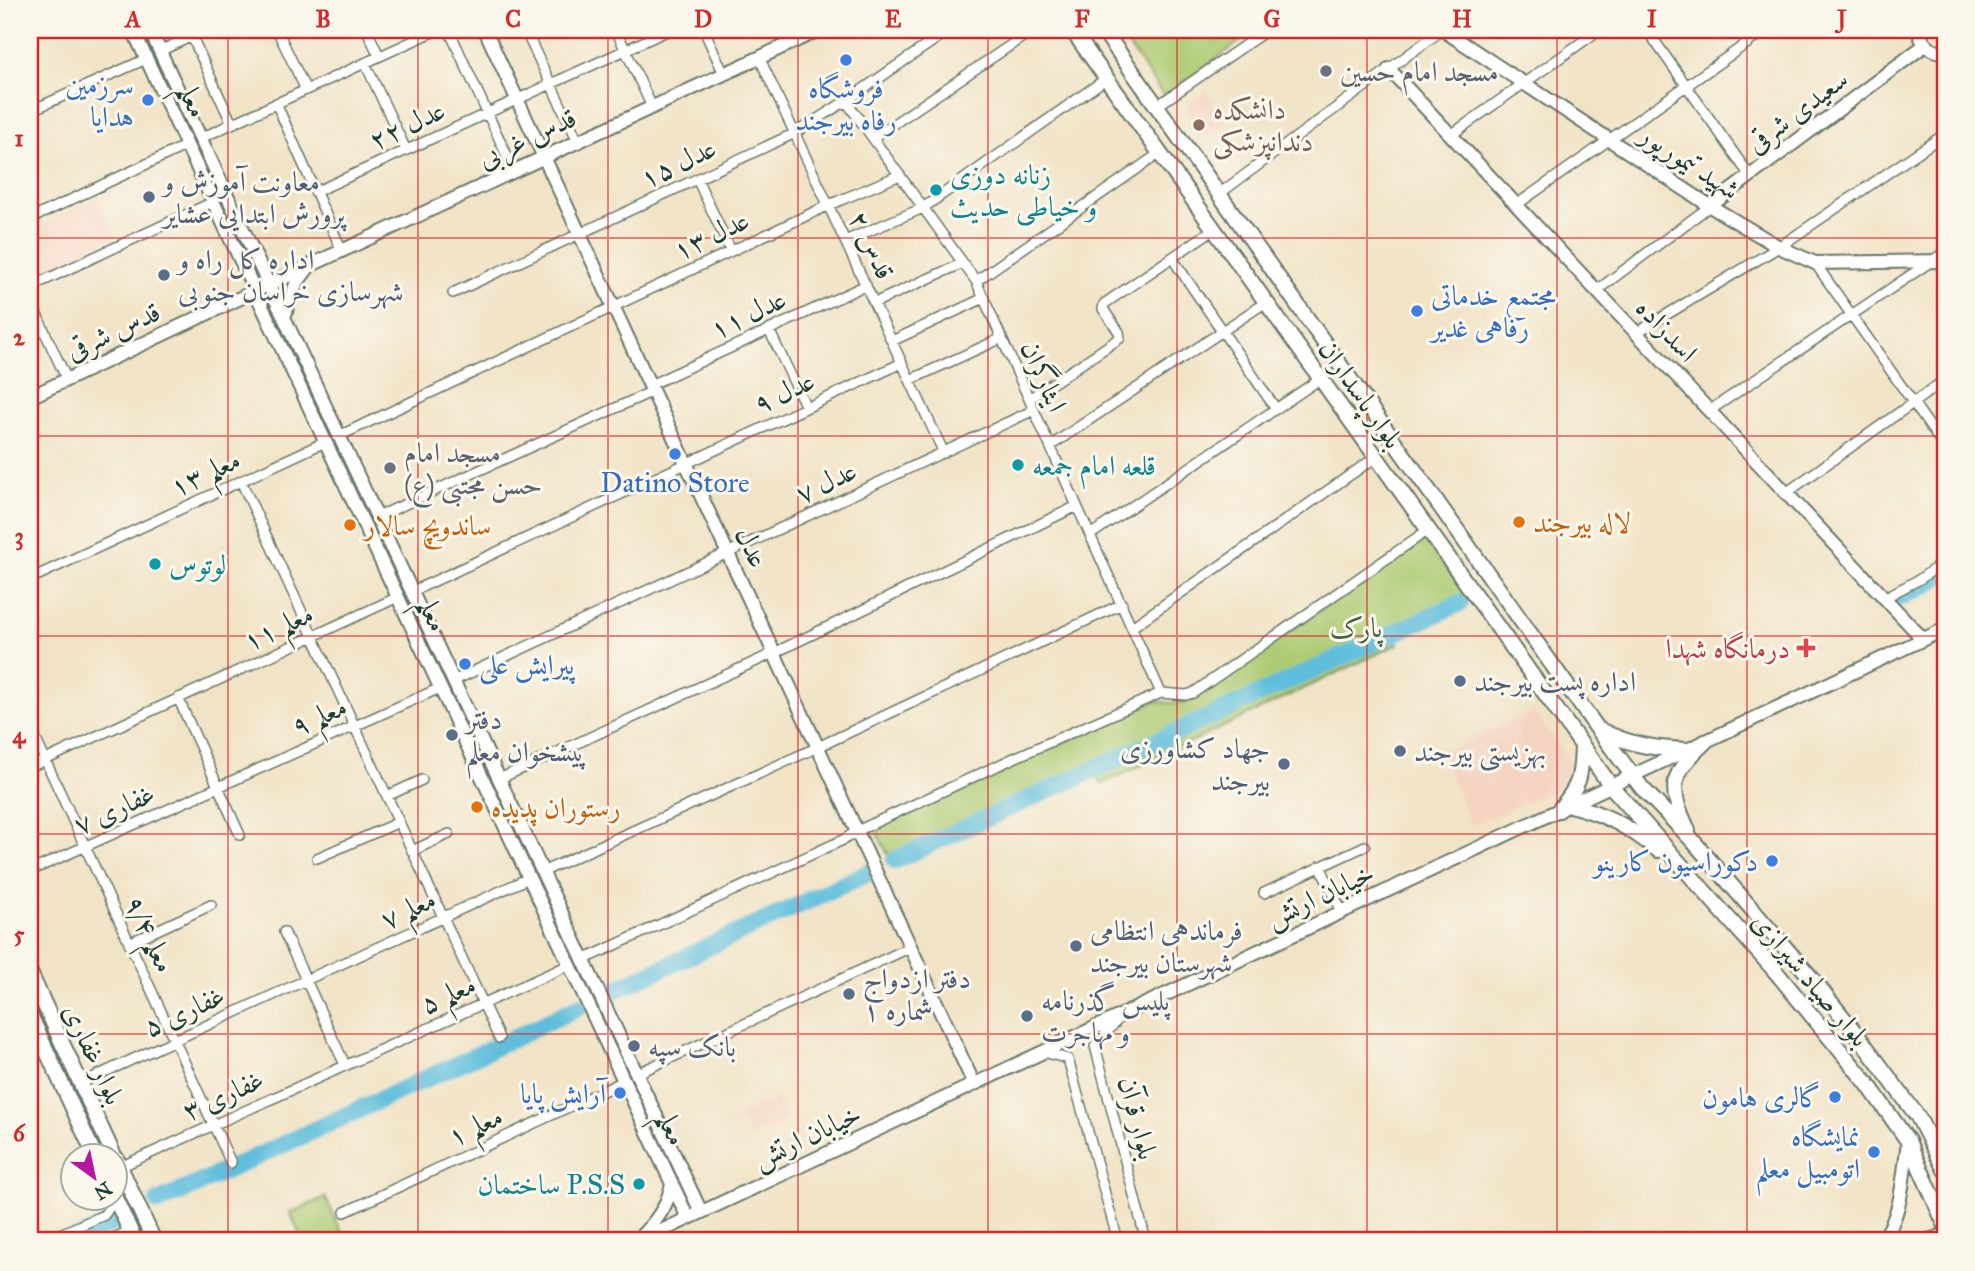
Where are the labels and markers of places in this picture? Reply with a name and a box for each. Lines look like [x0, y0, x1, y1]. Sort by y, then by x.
marker: فروشگاه رفاه بیرجند [838, 52, 854, 68]
place label: مسجد امام حسین [1340, 54, 1499, 96]
marker: مسجد امام حسین [1318, 63, 1334, 79]
place label: سرزمین هدایا [66, 67, 134, 134]
place label: فروشگاه رفاه بیرجند [795, 71, 897, 138]
marker: سرزمین هدایا [140, 92, 156, 108]
place label: دانشکده دندانپزشکی [1213, 92, 1313, 161]
marker: دانشکده دندانپزشکی [1191, 117, 1207, 133]
place label: زنانه دوزی و خیاطی حدیث [950, 157, 1097, 226]
place label: معاونت آموزش و پرورش ابتدایی عشایر [160, 164, 348, 232]
marker: زنانه دوزی و خیاطی حدیث [928, 182, 944, 198]
marker: معاونت آموزش و پرورش ابتدایی عشایر [141, 189, 157, 205]
place label: اداره کل راه و شهرسازی خراسان جنوبی [175, 242, 404, 311]
marker: اداره کل راه و شهرسازی خراسان جنوبی [156, 267, 172, 283]
place label: مجتمع خدماتی رفاهی غدیر [1428, 278, 1556, 345]
marker: مجتمع خدماتی رفاهی غدیر [1409, 303, 1425, 319]
place label: مسجد امام حسن مجتبی (ع) [404, 435, 542, 508]
marker: Datino Store [667, 446, 683, 462]
place label: قلعه امام جمعه [1032, 448, 1156, 490]
marker: قلعه امام جمعه [1010, 457, 1026, 473]
marker: مسجد امام حسن مجتبی (ع) [382, 460, 398, 476]
place label: Datino Store [600, 465, 750, 500]
place label: لاله بیرجند [1533, 505, 1631, 540]
place label: ساندویچ سالار [361, 508, 491, 550]
marker: لاله بیرجند [1511, 514, 1527, 530]
marker: ساندویچ سالار [342, 517, 358, 533]
place label: لوتوس [169, 547, 226, 582]
marker: لوتوس [147, 556, 163, 572]
place label: درمانگاه شهدا [1665, 631, 1790, 667]
marker: درمانگاه شهدا [1796, 638, 1816, 658]
place label: پیرایش علی [479, 647, 576, 685]
marker: پیرایش علی [457, 656, 473, 672]
place label: اداره پست بیرجند [1474, 664, 1636, 700]
marker: اداره پست بیرجند [1452, 673, 1468, 689]
place label: دفتر پیشخوان معلم [463, 702, 587, 780]
marker: دفتر پیشخوان معلم [444, 727, 460, 743]
place label: جهاد کشاورزی بیرجند [1120, 731, 1270, 798]
place label: بهزیستی بیرجند [1414, 734, 1546, 772]
marker: بهزیستی بیرجند [1392, 743, 1408, 759]
marker: جهاد کشاورزی بیرجند [1276, 756, 1292, 772]
place label: رستوران پدیده [491, 790, 621, 827]
marker: رستوران پدیده [469, 799, 485, 815]
place label: دکوراسیون کارینو [1590, 844, 1758, 879]
marker: دکوراسیون کارینو [1764, 853, 1780, 869]
place label: فرماندهی انتظامی شهرستان بیرجند [1090, 913, 1243, 981]
marker: فرماندهی انتظامی شهرستان بیرجند [1068, 938, 1084, 954]
place label: دفتر ازدواج شماره ۱ [863, 961, 971, 1028]
place label: پلیس گذرنامه و مهاجرت [1041, 981, 1171, 1051]
marker: دفتر ازدواج شماره ۱ [841, 986, 857, 1002]
marker: پلیس گذرنامه و مهاجرت [1019, 1008, 1035, 1024]
place label: بانک سپه [648, 1029, 736, 1065]
marker: بانک سپه [626, 1038, 642, 1054]
place label: آرایش پایا [520, 1076, 609, 1114]
place label: گالری هامون [1702, 1080, 1821, 1115]
marker: آرایش پایا [612, 1085, 628, 1101]
marker: گالری هامون [1827, 1089, 1843, 1105]
place label: نمایشگاه اتومبیل معلم [1756, 1119, 1860, 1197]
marker: نمایشگاه اتومبیل معلم [1866, 1144, 1882, 1160]
place label: ساختمان P.S.S [478, 1167, 625, 1202]
marker: ساختمان P.S.S [631, 1176, 647, 1192]

